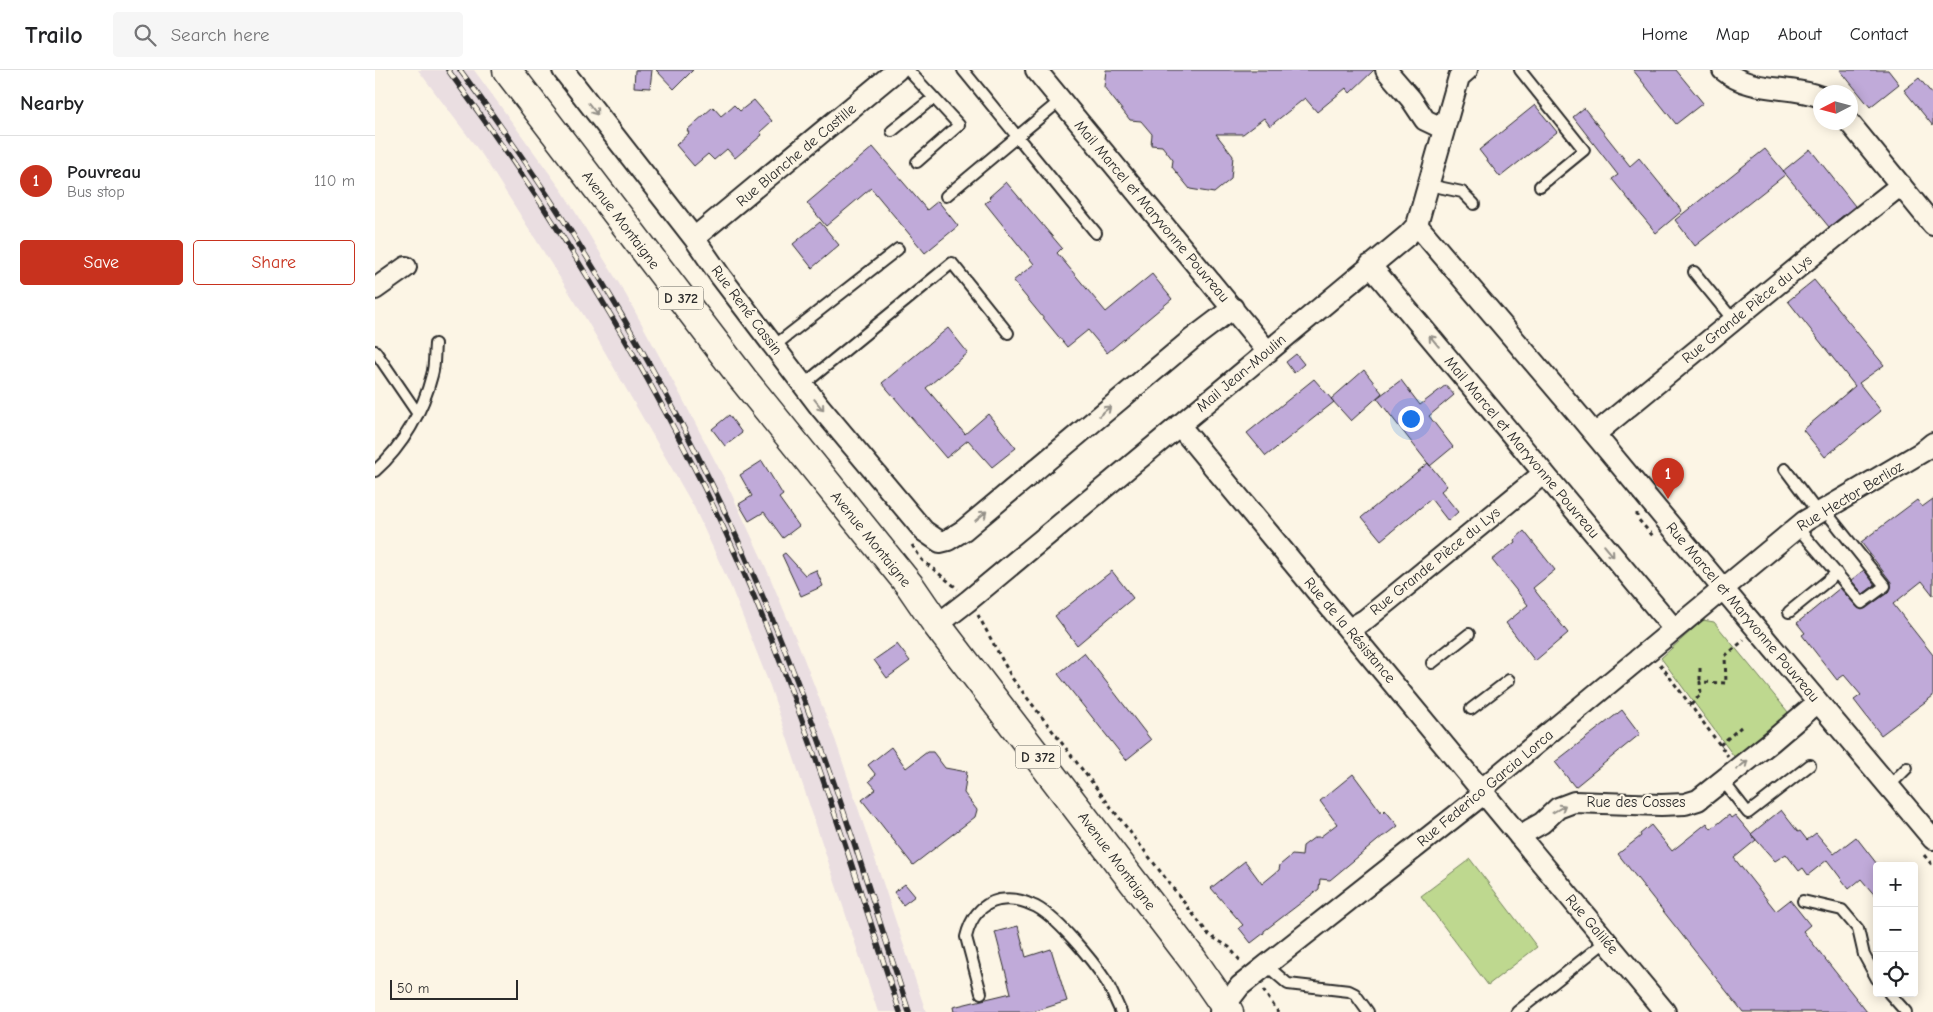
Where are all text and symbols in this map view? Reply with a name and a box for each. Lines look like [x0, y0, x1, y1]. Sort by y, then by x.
search box [113, 12, 463, 57]
text: Trailo [25, 21, 83, 49]
icon: search [131, 21, 159, 49]
text: Search here [171, 24, 270, 46]
text: Home [1641, 24, 1688, 45]
text: Map [1716, 24, 1750, 45]
text: About [1778, 24, 1822, 45]
text: Contact [1850, 24, 1908, 45]
north arrow [1813, 85, 1858, 130]
text: Nearby [20, 91, 84, 115]
street label: Rue Blanche de Castille [732, 99, 860, 210]
one-way arrow [587, 102, 598, 115]
street label: Mail Marcel et Maryvonne Pouvreau [1071, 116, 1233, 306]
text: Pouvreau [67, 161, 141, 183]
street label: Avenue Montaigne [578, 167, 664, 273]
text: 1 [33, 172, 39, 190]
text: 110 m [314, 172, 355, 190]
text: Bus stop [67, 183, 125, 201]
button: Save [20, 240, 183, 285]
button: Share [193, 240, 355, 285]
street label: Rue Grande Pièce du Lys [1678, 251, 1816, 367]
street label: Rue René Cassin [708, 262, 786, 358]
road number: D 372 [659, 287, 703, 310]
street label: Mail Jean-Moulin [1192, 330, 1290, 416]
one-way arrow [1429, 335, 1440, 348]
street label: Mail Marcel et Maryvonne Pouvreau [1441, 352, 1603, 542]
one-way arrow [813, 398, 824, 411]
one-way arrow [1099, 406, 1112, 417]
your location [1398, 406, 1424, 432]
street label: Rue Hector Berlioz [1794, 457, 1907, 535]
pin: 1 [1652, 458, 1684, 499]
street label: Avenue Montaigne [827, 487, 916, 591]
street label: Rue Grande Pièce du Lys [1366, 503, 1504, 619]
one-way arrow [974, 510, 987, 521]
street label: Rue Marcel et Maryvonne Pouvreau [1662, 518, 1824, 706]
one-way arrow [1603, 544, 1614, 557]
street label: Rue de la Résistance [1301, 573, 1400, 687]
street label: Rue Federico Garcia Lorca [1413, 726, 1557, 850]
road number: D 372 [1015, 746, 1061, 769]
one-way arrow [1735, 759, 1748, 770]
street label: Rue des Cosses [1586, 793, 1686, 811]
one-way arrow [1552, 804, 1566, 814]
street label: Avenue Montaigne [1074, 808, 1160, 914]
map controls [1873, 862, 1918, 997]
button: + [1873, 862, 1918, 907]
street label: Rue Galilée [1562, 890, 1623, 958]
button: − [1873, 907, 1918, 952]
button: locate [1873, 952, 1918, 997]
scale bar [390, 977, 517, 1000]
text: 50 m [397, 980, 429, 997]

